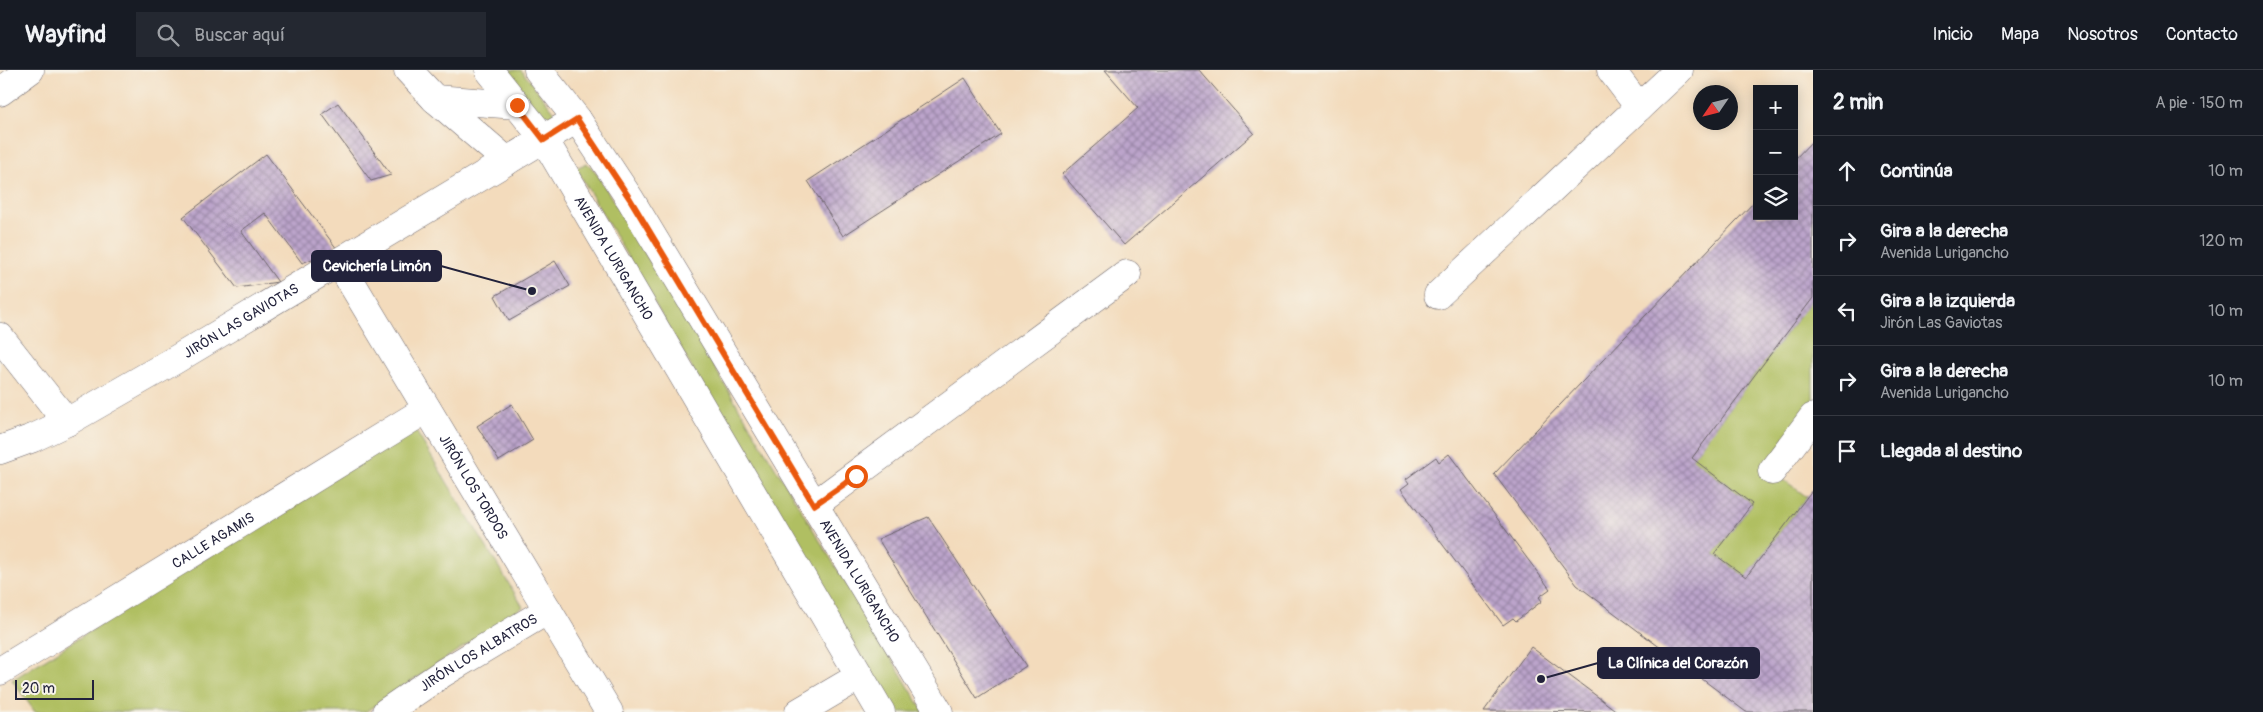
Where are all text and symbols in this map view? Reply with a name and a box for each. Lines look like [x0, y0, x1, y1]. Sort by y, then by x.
search box [136, 12, 486, 57]
text: Wayfind [25, 20, 106, 49]
icon: search [154, 21, 182, 49]
text: Buscar aquí [194, 23, 285, 47]
text: Inicio [1932, 23, 1973, 46]
text: Mapa [2001, 23, 2039, 46]
text: Nosotros [2067, 23, 2138, 46]
text: Contacto [2166, 23, 2238, 46]
north arrow [1693, 85, 1738, 130]
map controls [1753, 85, 1798, 220]
button: + [1753, 85, 1798, 130]
text: 2 min [1833, 89, 1883, 116]
text: A pie · 150 m [2155, 93, 2243, 113]
route end [506, 94, 529, 117]
button: − [1753, 130, 1798, 175]
icon: ahead [1833, 157, 1861, 185]
text: Continúa [1880, 159, 1953, 183]
text: 10 m [2208, 161, 2243, 181]
button: layers [1753, 175, 1798, 220]
street label: AVENIDA LURIGANCHO [570, 193, 657, 323]
text: Gira a la derecha [1880, 219, 2008, 243]
icon: right [1833, 227, 1861, 255]
text: 120 m [2199, 231, 2243, 251]
text: Avenida Lurigancho [1880, 243, 2009, 263]
callout: Cevichería Limón [312, 251, 441, 281]
text: Cevichería Limón [323, 257, 432, 276]
street label: JIRÓN LAS GAVIOTAS [180, 280, 302, 362]
text: Gira a la izquierda [1880, 289, 2015, 313]
icon: left [1833, 297, 1861, 325]
text: 10 m [2208, 301, 2243, 321]
text: Jirón Las Gaviotas [1880, 313, 2002, 333]
text: Gira a la derecha [1880, 359, 2008, 383]
icon: right [1833, 367, 1861, 395]
text: 10 m [2208, 371, 2243, 391]
text: Avenida Lurigancho [1880, 383, 2009, 403]
street label: JIRÓN LOS TORDOS [435, 431, 511, 542]
icon: arrive [1833, 437, 1861, 465]
text: Llegada al destino [1880, 439, 2022, 463]
route start [845, 465, 868, 488]
street label: CALLE AGAMIS [169, 509, 258, 572]
street label: AVENIDA LURIGANCHO [816, 516, 903, 646]
street label: JIRÓN LOS ALBATROS [417, 610, 540, 695]
callout: La Clínica del Corazón [1598, 648, 1759, 678]
text: La Clínica del Corazón [1608, 654, 1749, 673]
scale bar [15, 677, 94, 700]
text: 20 m [22, 680, 55, 697]

